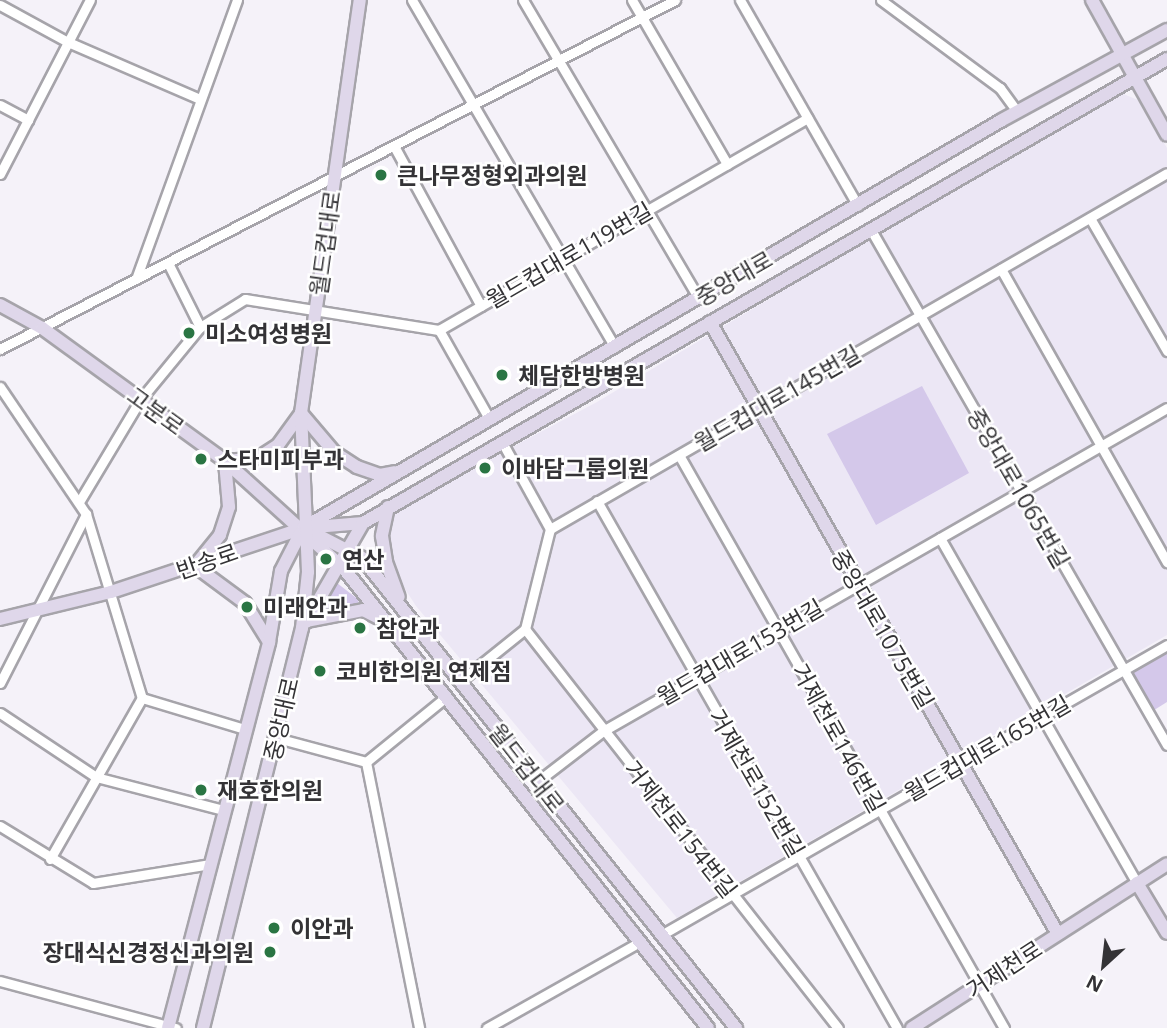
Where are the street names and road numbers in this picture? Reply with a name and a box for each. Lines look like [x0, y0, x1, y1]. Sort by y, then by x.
street label: 월드컵대로 [304, 189, 346, 297]
street label: 월드컵대로119번길 [481, 196, 657, 314]
street label: 중앙대로 [690, 245, 778, 311]
street label: 월드컵대로145번길 [689, 339, 865, 457]
street label: 고분로 [122, 381, 190, 441]
street label: 중앙대로1065번길 [962, 403, 1076, 573]
street label: 반송로 [172, 538, 242, 584]
street label: 중앙대로1075번길 [826, 544, 940, 714]
street label: 월드컵대로153번길 [652, 593, 828, 711]
street label: 거제천로146번길 [787, 659, 891, 817]
street label: 중앙대로 [258, 675, 304, 763]
street label: 월드컵대로165번길 [899, 689, 1075, 807]
street label: 거제천로152번길 [703, 704, 811, 862]
street label: 월드컵대로 [484, 718, 570, 818]
street label: 거제천로154번길 [619, 755, 743, 903]
street label: 거제천로 [961, 934, 1047, 1004]

